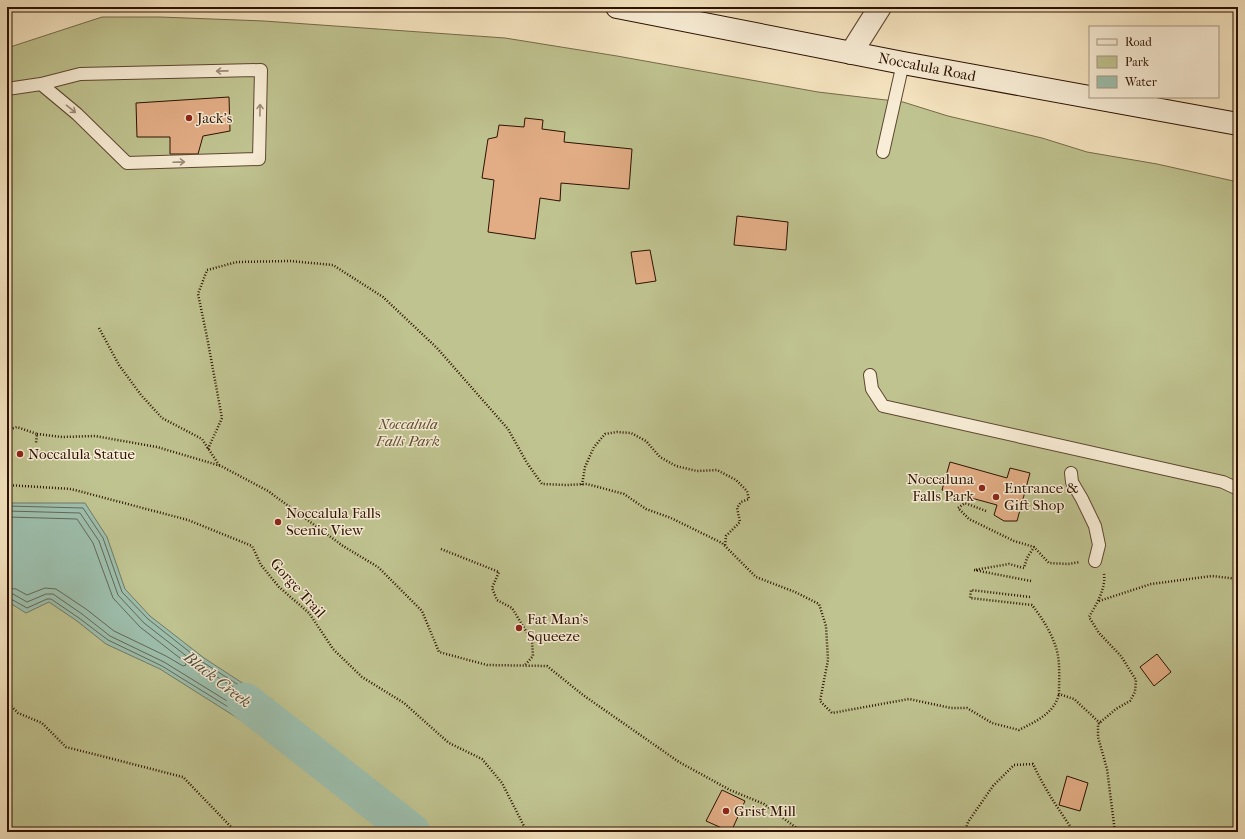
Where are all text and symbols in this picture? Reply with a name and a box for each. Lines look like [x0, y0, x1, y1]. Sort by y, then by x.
legend [1089, 26, 1219, 98]
text: Road [1125, 35, 1152, 49]
street label: Noccalula Road [877, 49, 978, 85]
text: Park [1125, 55, 1150, 69]
one-way arrow [216, 67, 229, 74]
text: Water [1124, 75, 1158, 89]
one-way arrow [256, 104, 264, 117]
one-way arrow [65, 105, 76, 113]
place label: Jack's [196, 109, 233, 127]
marker: Jack's [184, 113, 194, 123]
one-way arrow [172, 158, 185, 165]
park label: Noccalula Falls Park [375, 415, 440, 450]
place label: Noccalula Statue [28, 445, 136, 463]
marker: Noccalula Statue [15, 449, 25, 459]
place label: Noccaluna Falls Park [907, 470, 975, 505]
place label: Entrance & Gift Shop [1004, 479, 1079, 514]
marker: Noccaluna Falls Park [977, 483, 987, 493]
marker: Entrance & Gift Shop [991, 492, 1001, 502]
place label: Noccalula Falls Scenic View [286, 504, 381, 539]
marker: Noccalula Falls Scenic View [273, 517, 283, 527]
street label: Gorge Trail [267, 554, 329, 622]
place label: Fat Man's Squeeze [527, 610, 589, 645]
marker: Fat Man's Squeeze [514, 623, 524, 633]
water label: Black Creek [179, 647, 255, 712]
place label: Grist Mill [734, 802, 796, 820]
marker: Grist Mill [721, 806, 731, 816]

